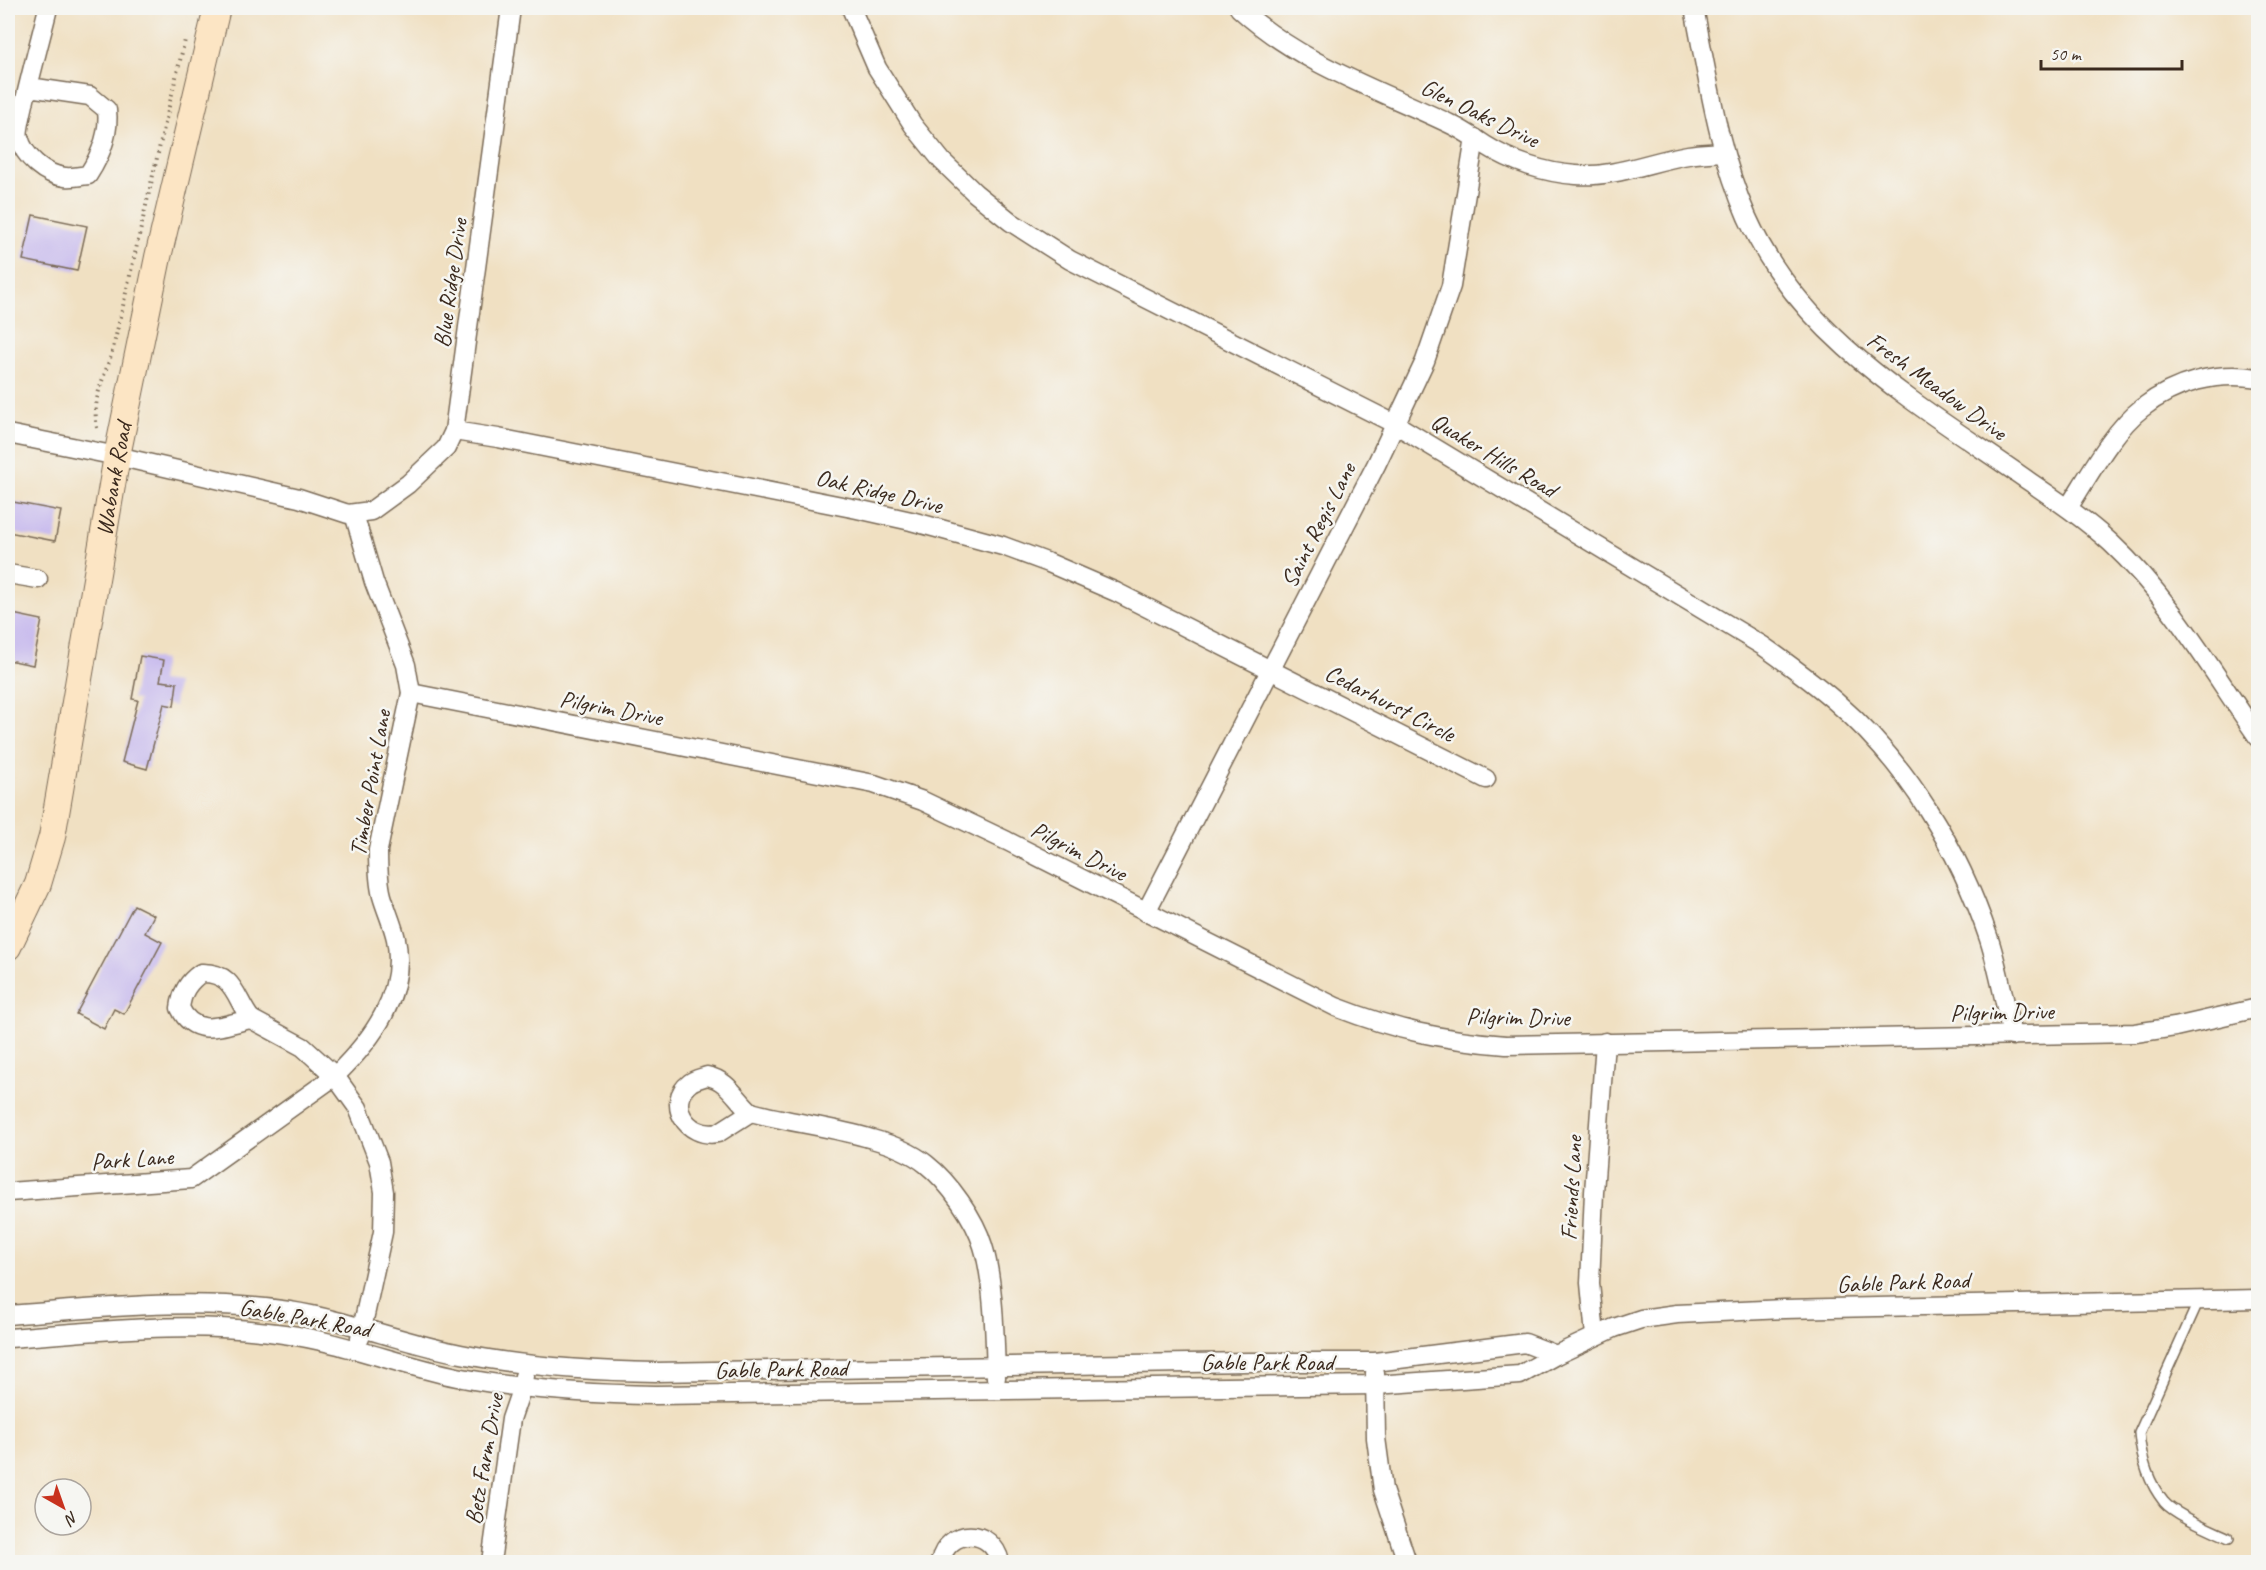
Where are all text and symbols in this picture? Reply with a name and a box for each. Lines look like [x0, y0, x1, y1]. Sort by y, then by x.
scale bar [2041, 33, 2182, 71]
text: 50 m [2050, 43, 2083, 65]
street label: Glen Oaks Drive [1416, 72, 1546, 155]
street label: Blue Ridge Drive [426, 214, 474, 349]
street label: Fresh Meadow Drive [1861, 325, 2015, 448]
street label: Quaker Hills Road [1426, 406, 1565, 506]
street label: Wabank Road [89, 416, 139, 538]
street label: Saint Regis Lane [1274, 456, 1363, 592]
street label: Oak Ridge Drive [813, 462, 947, 521]
street label: Cedarhurst Circle [1320, 657, 1462, 750]
street label: Pilgrim Drive [557, 683, 667, 733]
street label: Timber Point Lane [342, 705, 398, 858]
street label: Pilgrim Drive [1026, 814, 1134, 889]
street label: Pilgrim Drive [1950, 996, 2056, 1028]
street label: Pilgrim Drive [1466, 1001, 1572, 1033]
street label: Friends Lane [1553, 1133, 1589, 1241]
street label: Park Lane [90, 1141, 176, 1177]
street label: Gable Park Road [1836, 1265, 1973, 1299]
street label: Gable Park Road [237, 1292, 376, 1345]
street label: Gable Park Road [1201, 1347, 1337, 1377]
street label: Gable Park Road [714, 1353, 851, 1385]
street label: Betz Farm Drive [458, 1389, 511, 1527]
north arrow [33, 1477, 93, 1537]
text: N [59, 1507, 82, 1531]

